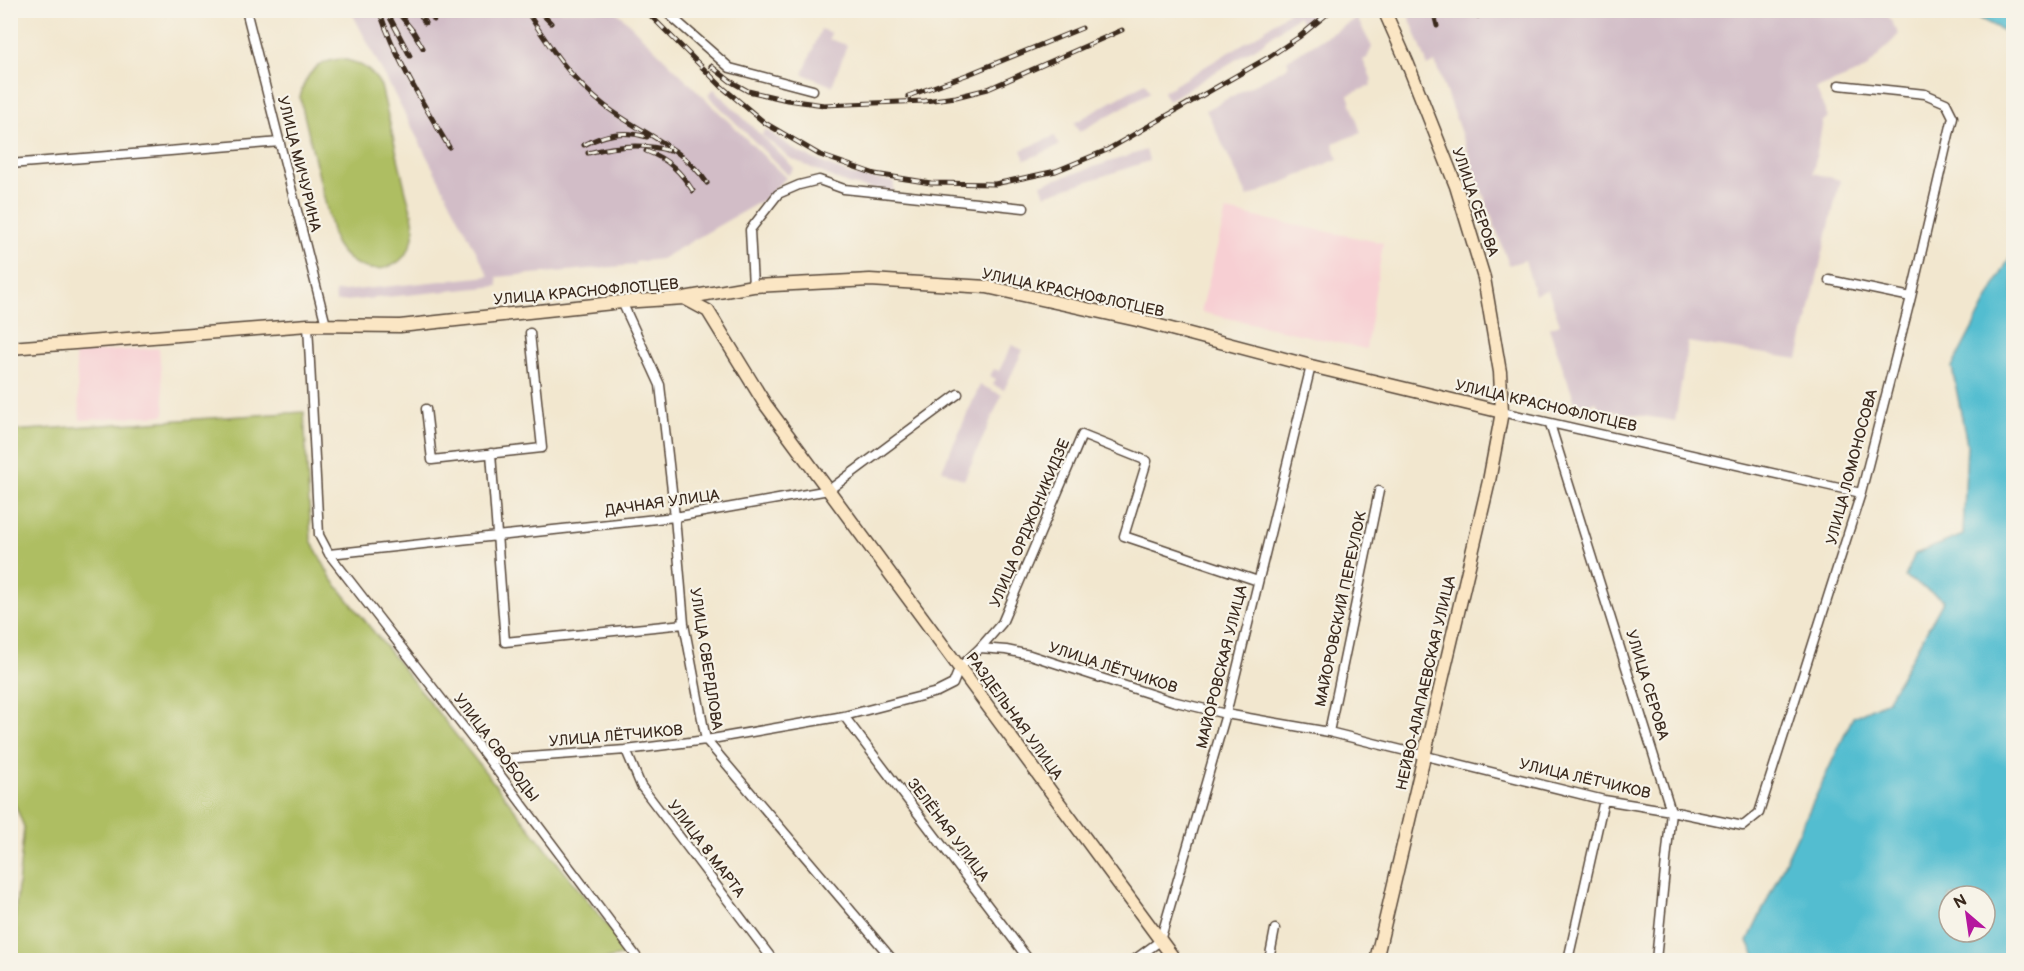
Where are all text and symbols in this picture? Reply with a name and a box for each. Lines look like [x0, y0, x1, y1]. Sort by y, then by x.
street label: УЛИЦА МИЧУРИНА [273, 94, 325, 235]
street label: УЛИЦА СЕРОВА [1447, 145, 1503, 260]
street label: УЛИЦА КРАСНОФЛОТЦЕВ [980, 264, 1166, 322]
street label: УЛИЦА КРАСНОФЛОТЦЕВ [493, 274, 680, 310]
street label: УЛИЦА КРАСНОФЛОТЦЕВ [1453, 376, 1639, 436]
street label: УЛИЦА ЛОМОНОСОВА [1822, 386, 1882, 547]
street label: УЛИЦА ОРДЖОНИКИДЗЕ [986, 436, 1074, 610]
street label: ДАЧНАЯ УЛИЦА [603, 485, 721, 520]
street label: МАЙОРОВСКИЙ ПЕРЕУЛОК [1311, 509, 1371, 708]
street label: НЕЙВО-АЛАПАЕВСКАЯ УЛИЦА [1392, 573, 1460, 792]
street label: МАЙОРОВСКАЯ УЛИЦА [1192, 582, 1252, 751]
street label: УЛИЦА СВЕРДЛОВА [685, 587, 727, 732]
street label: УЛИЦА СЕРОВА [1621, 628, 1673, 743]
street label: УЛИЦА ЛЁТЧИКОВ [1046, 638, 1180, 698]
street label: РАЗДЕЛЬНАЯ УЛИЦА [961, 649, 1067, 784]
street label: УЛИЦА СВОБОДЫ [449, 690, 543, 806]
street label: УЛИЦА ЛЁТЧИКОВ [548, 721, 684, 751]
street label: УЛИЦА ЛЁТЧИКОВ [1517, 755, 1653, 803]
street label: ЗЕЛЁНАЯ УЛИЦА [903, 775, 993, 886]
street label: УЛИЦА 8 МАРТА [663, 797, 749, 902]
north arrow [1937, 884, 1997, 944]
text: N [1951, 891, 1970, 913]

